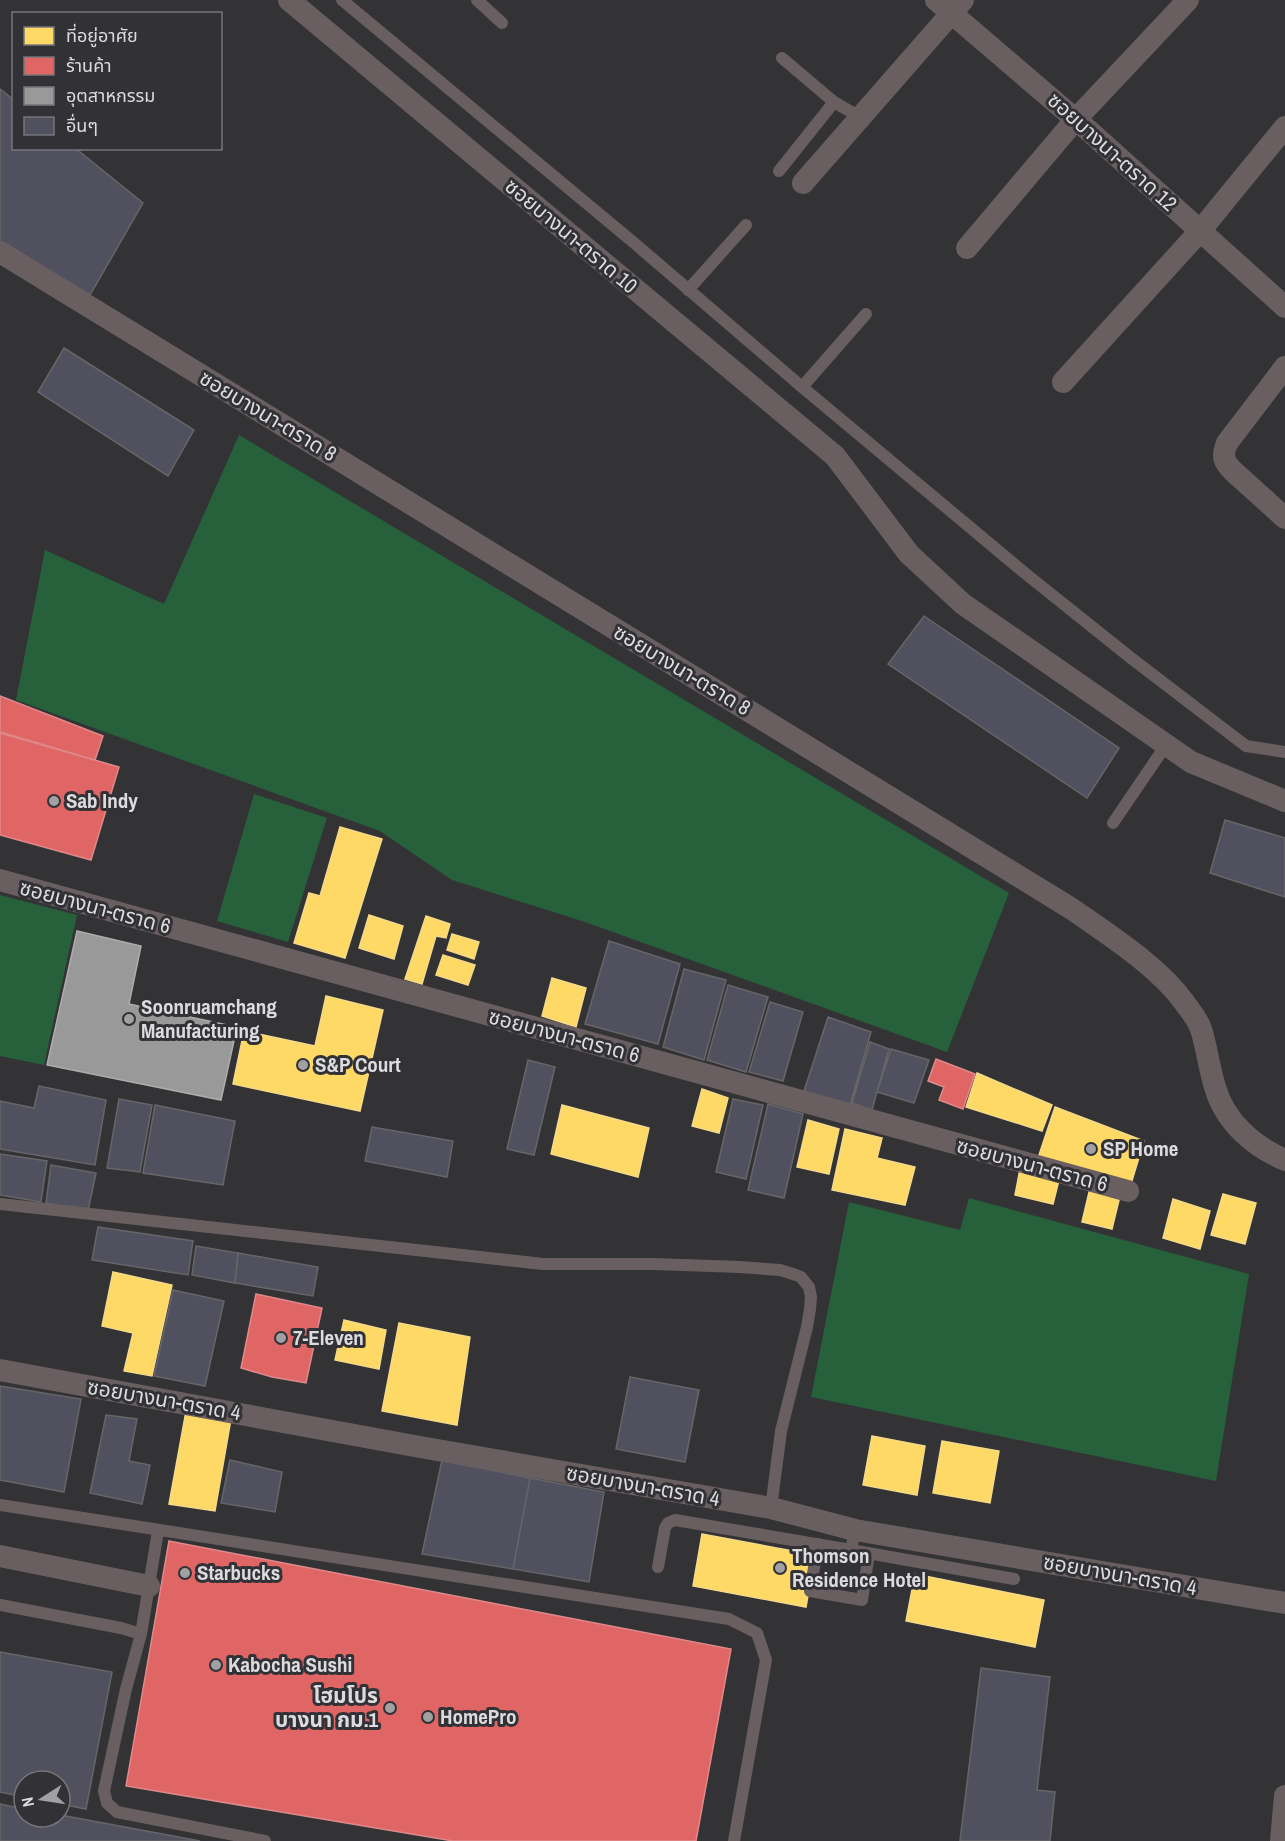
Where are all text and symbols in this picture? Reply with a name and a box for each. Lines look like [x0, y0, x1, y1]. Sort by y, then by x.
legend [12, 12, 222, 150]
text: ที่อยู่อาศัย [66, 23, 138, 48]
text: ร้านค้า [66, 53, 112, 78]
text: อุตสาหกรรม [66, 83, 155, 108]
street label: ซอยบางนา-ตราด 12 [1041, 86, 1183, 218]
text: อื่นๆ [66, 113, 98, 138]
street label: ซอยบางนา-ตราด 10 [499, 172, 644, 300]
street label: ซอยบางนา-ตราด 8 [194, 363, 342, 468]
street label: ซอยบางนา-ตราด 8 [608, 617, 756, 722]
place label: Sab Indy [66, 786, 138, 815]
marker: Sab Indy [47, 794, 61, 808]
street label: ซอยบางนา-ตราด 6 [16, 872, 174, 941]
place label: Soonruamchang Manufacturing [141, 992, 277, 1045]
street label: ซอยบางนา-ตราด 6 [485, 1001, 643, 1070]
marker: Soonruamchang Manufacturing [122, 1012, 136, 1026]
place label: S&P Court [315, 1050, 401, 1079]
marker: S&P Court [296, 1058, 310, 1072]
street label: ซอยบางนา-ตราด 6 [953, 1130, 1111, 1199]
place label: SP Home [1103, 1134, 1178, 1163]
marker: SP Home [1084, 1142, 1098, 1156]
place label: 7-Eleven [293, 1323, 364, 1352]
marker: 7-Eleven [274, 1331, 288, 1345]
street label: ซอยบางนา-ตราด 4 [85, 1372, 243, 1427]
street label: ซอยบางนา-ตราด 4 [564, 1458, 722, 1513]
place label: Thomson Residence Hotel [792, 1541, 926, 1594]
street label: ซอยบางนา-ตราด 4 [1041, 1547, 1199, 1602]
place label: Starbucks [197, 1558, 280, 1587]
marker: Thomson Residence Hotel [773, 1561, 787, 1575]
marker: Starbucks [178, 1566, 192, 1580]
place label: Kabocha Sushi [228, 1650, 352, 1679]
marker: Kabocha Sushi [209, 1658, 223, 1672]
place label: โฮมโปร บางนา กม.1 [275, 1681, 378, 1734]
marker: โฮมโปร บางนา กม.1 [383, 1701, 397, 1715]
place label: HomePro [440, 1702, 517, 1731]
marker: HomePro [421, 1710, 435, 1724]
north arrow [12, 1769, 72, 1829]
text: N [16, 1795, 39, 1809]

